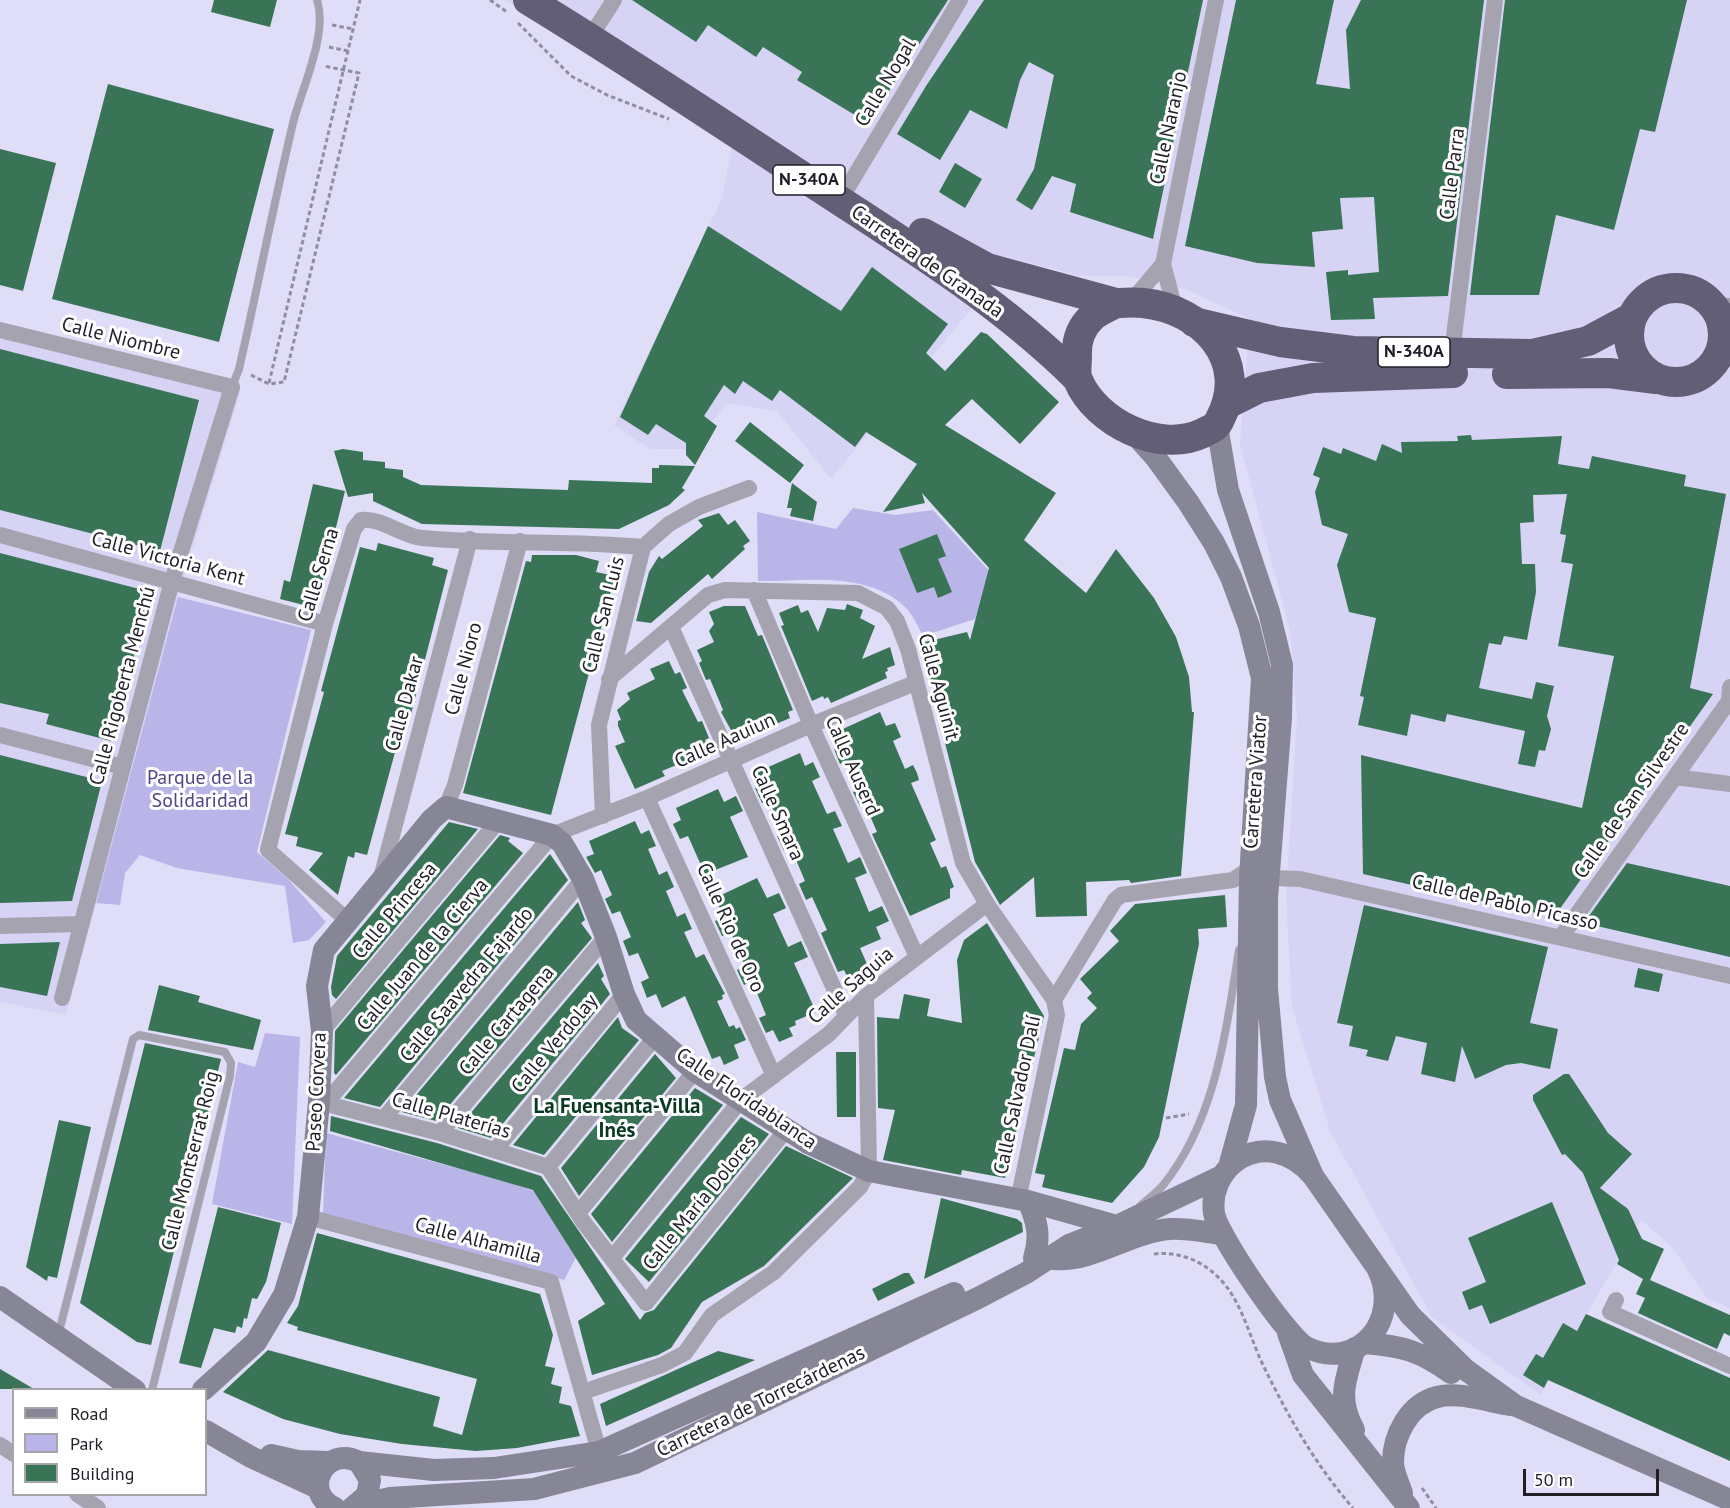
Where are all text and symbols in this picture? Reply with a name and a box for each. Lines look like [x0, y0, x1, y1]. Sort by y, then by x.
street label: Calle Nogal [850, 34, 922, 132]
street label: Calle Naranjo [1145, 69, 1193, 187]
street label: Calle Parra [1435, 127, 1471, 221]
road number: N-340A [773, 165, 845, 195]
street label: Carretera de Granada [846, 200, 1008, 324]
street label: Calle Niombre [59, 313, 183, 365]
road number: N-340A [1378, 337, 1450, 367]
street label: Calle Serna [293, 525, 345, 625]
street label: Calle Victoria Kent [89, 527, 247, 591]
street label: Calle San Luis [578, 554, 630, 676]
street label: Calle Rigoberta Menchú [85, 584, 161, 788]
street label: Calle Nioro [440, 620, 488, 718]
street label: Calle Aguinit [912, 631, 964, 743]
street label: Calle Dakar [381, 654, 429, 754]
street label: Calle Aauiun [671, 708, 779, 774]
street label: Calle Auserd [819, 712, 885, 820]
street label: Carretera Viator [1239, 714, 1273, 850]
street label: Calle de San Silvestre [1569, 718, 1695, 884]
street label: Calle Smara [745, 762, 809, 864]
park label: Parque de la Solidaridad [147, 766, 253, 813]
street label: Calle Princesa [348, 858, 442, 964]
street label: Calle Rio de Oro [691, 860, 769, 996]
street label: Calle de Pablo Picasso [1409, 870, 1601, 936]
street label: Calle Juan de la Cierva [352, 874, 494, 1036]
street label: Calle Saavedra Fajardo [395, 903, 539, 1067]
street label: Calle Saguia [803, 942, 899, 1030]
street label: Calle Cartagena [454, 962, 560, 1080]
street label: Calle Verdolay [507, 990, 603, 1098]
street label: Calle Salvador Dalí [989, 1013, 1047, 1177]
street label: Paseo Corvera [302, 1032, 332, 1152]
street label: Calle Floridablanca [671, 1043, 821, 1155]
street label: Calle Montserrat Roig [157, 1069, 225, 1253]
street label: Calle Platerías [389, 1088, 513, 1144]
district label: La Fuensanta-Villa Inés [533, 1094, 701, 1144]
street label: Calle María Dolores [638, 1131, 762, 1275]
street label: Calle Alhamilla [412, 1213, 544, 1269]
street label: Carretera de Torrecárdenas [653, 1341, 869, 1463]
legend [12, 1388, 207, 1496]
text: Road [70, 1402, 108, 1425]
text: Park [70, 1432, 103, 1455]
scale bar [1526, 1457, 1662, 1495]
text: Building [70, 1462, 134, 1485]
text: 50 m [1534, 1468, 1573, 1491]

